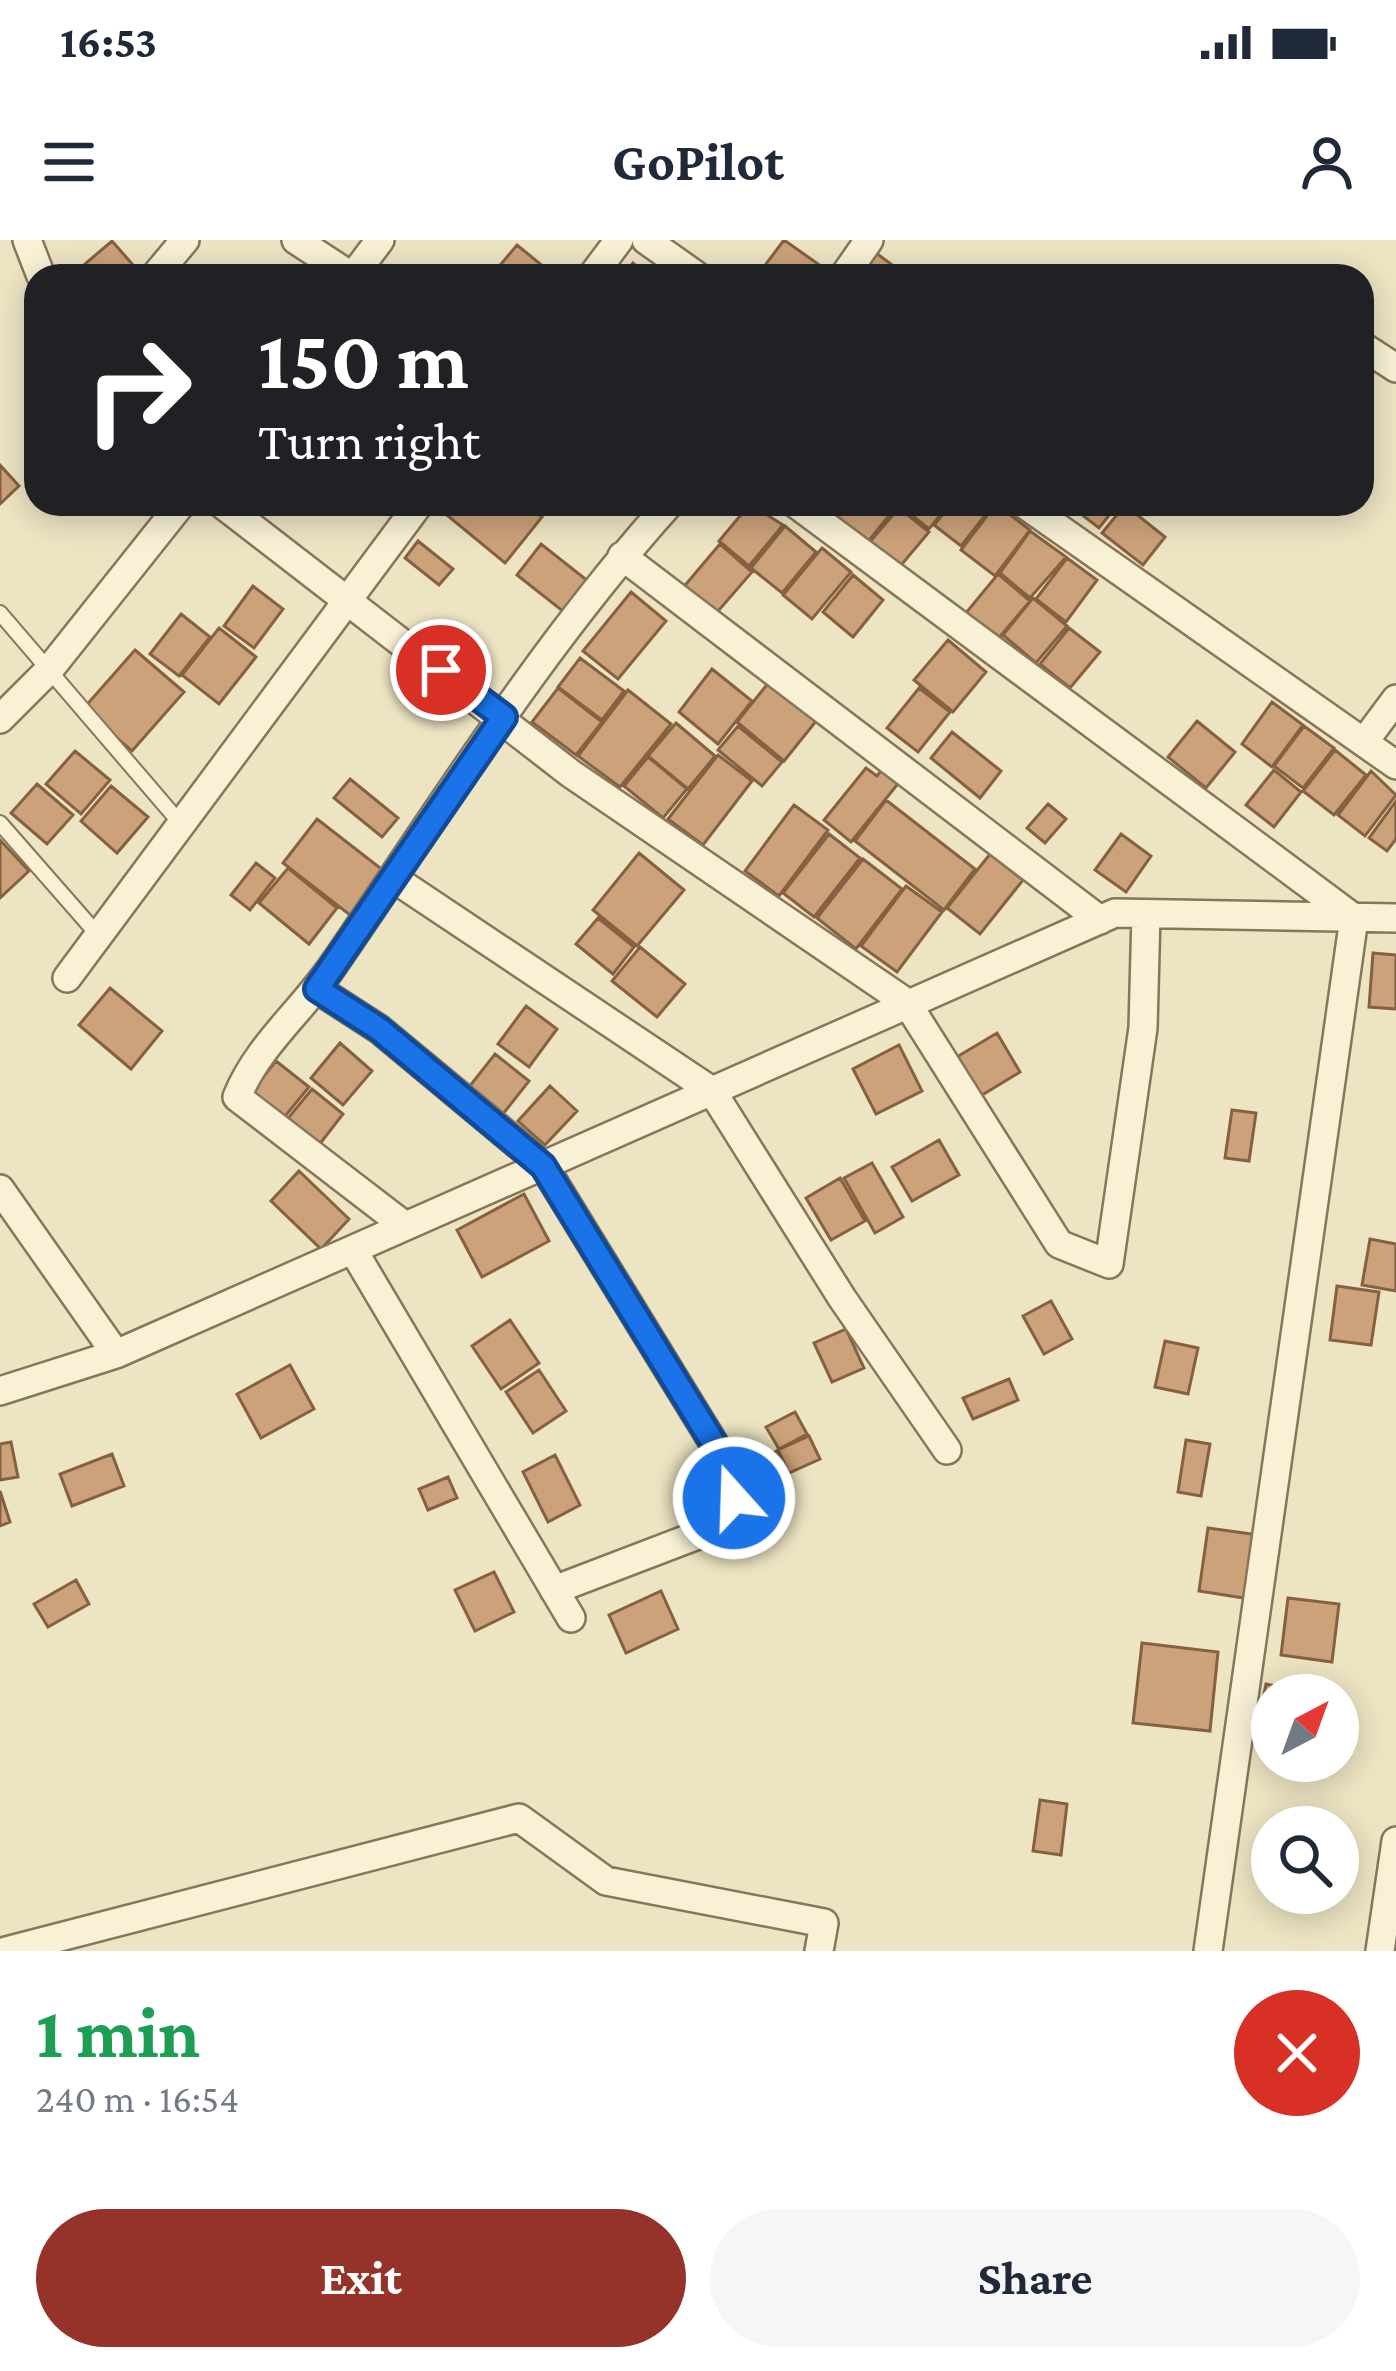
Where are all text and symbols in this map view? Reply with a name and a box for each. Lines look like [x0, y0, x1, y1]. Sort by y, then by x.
text: 16:53 [60, 17, 157, 67]
icon: menu [36, 129, 102, 195]
icon: person [1294, 129, 1360, 195]
text: GoPilot [612, 132, 784, 192]
icon: right [60, 312, 216, 468]
text: 150 m [258, 313, 469, 406]
text: Turn right [258, 411, 480, 471]
pin [390, 619, 492, 721]
icon: arrive [408, 637, 474, 703]
position arrow [671, 1435, 797, 1561]
north arrow [1251, 1674, 1359, 1782]
map controls [1251, 1674, 1359, 1914]
button: search [1251, 1806, 1359, 1914]
button: close [1234, 1990, 1360, 2116]
text: 1 min [36, 1992, 200, 2072]
text: 240 m · 16:54 [36, 2077, 239, 2120]
button: Exit [36, 2209, 686, 2347]
button: Share [710, 2209, 1360, 2347]

